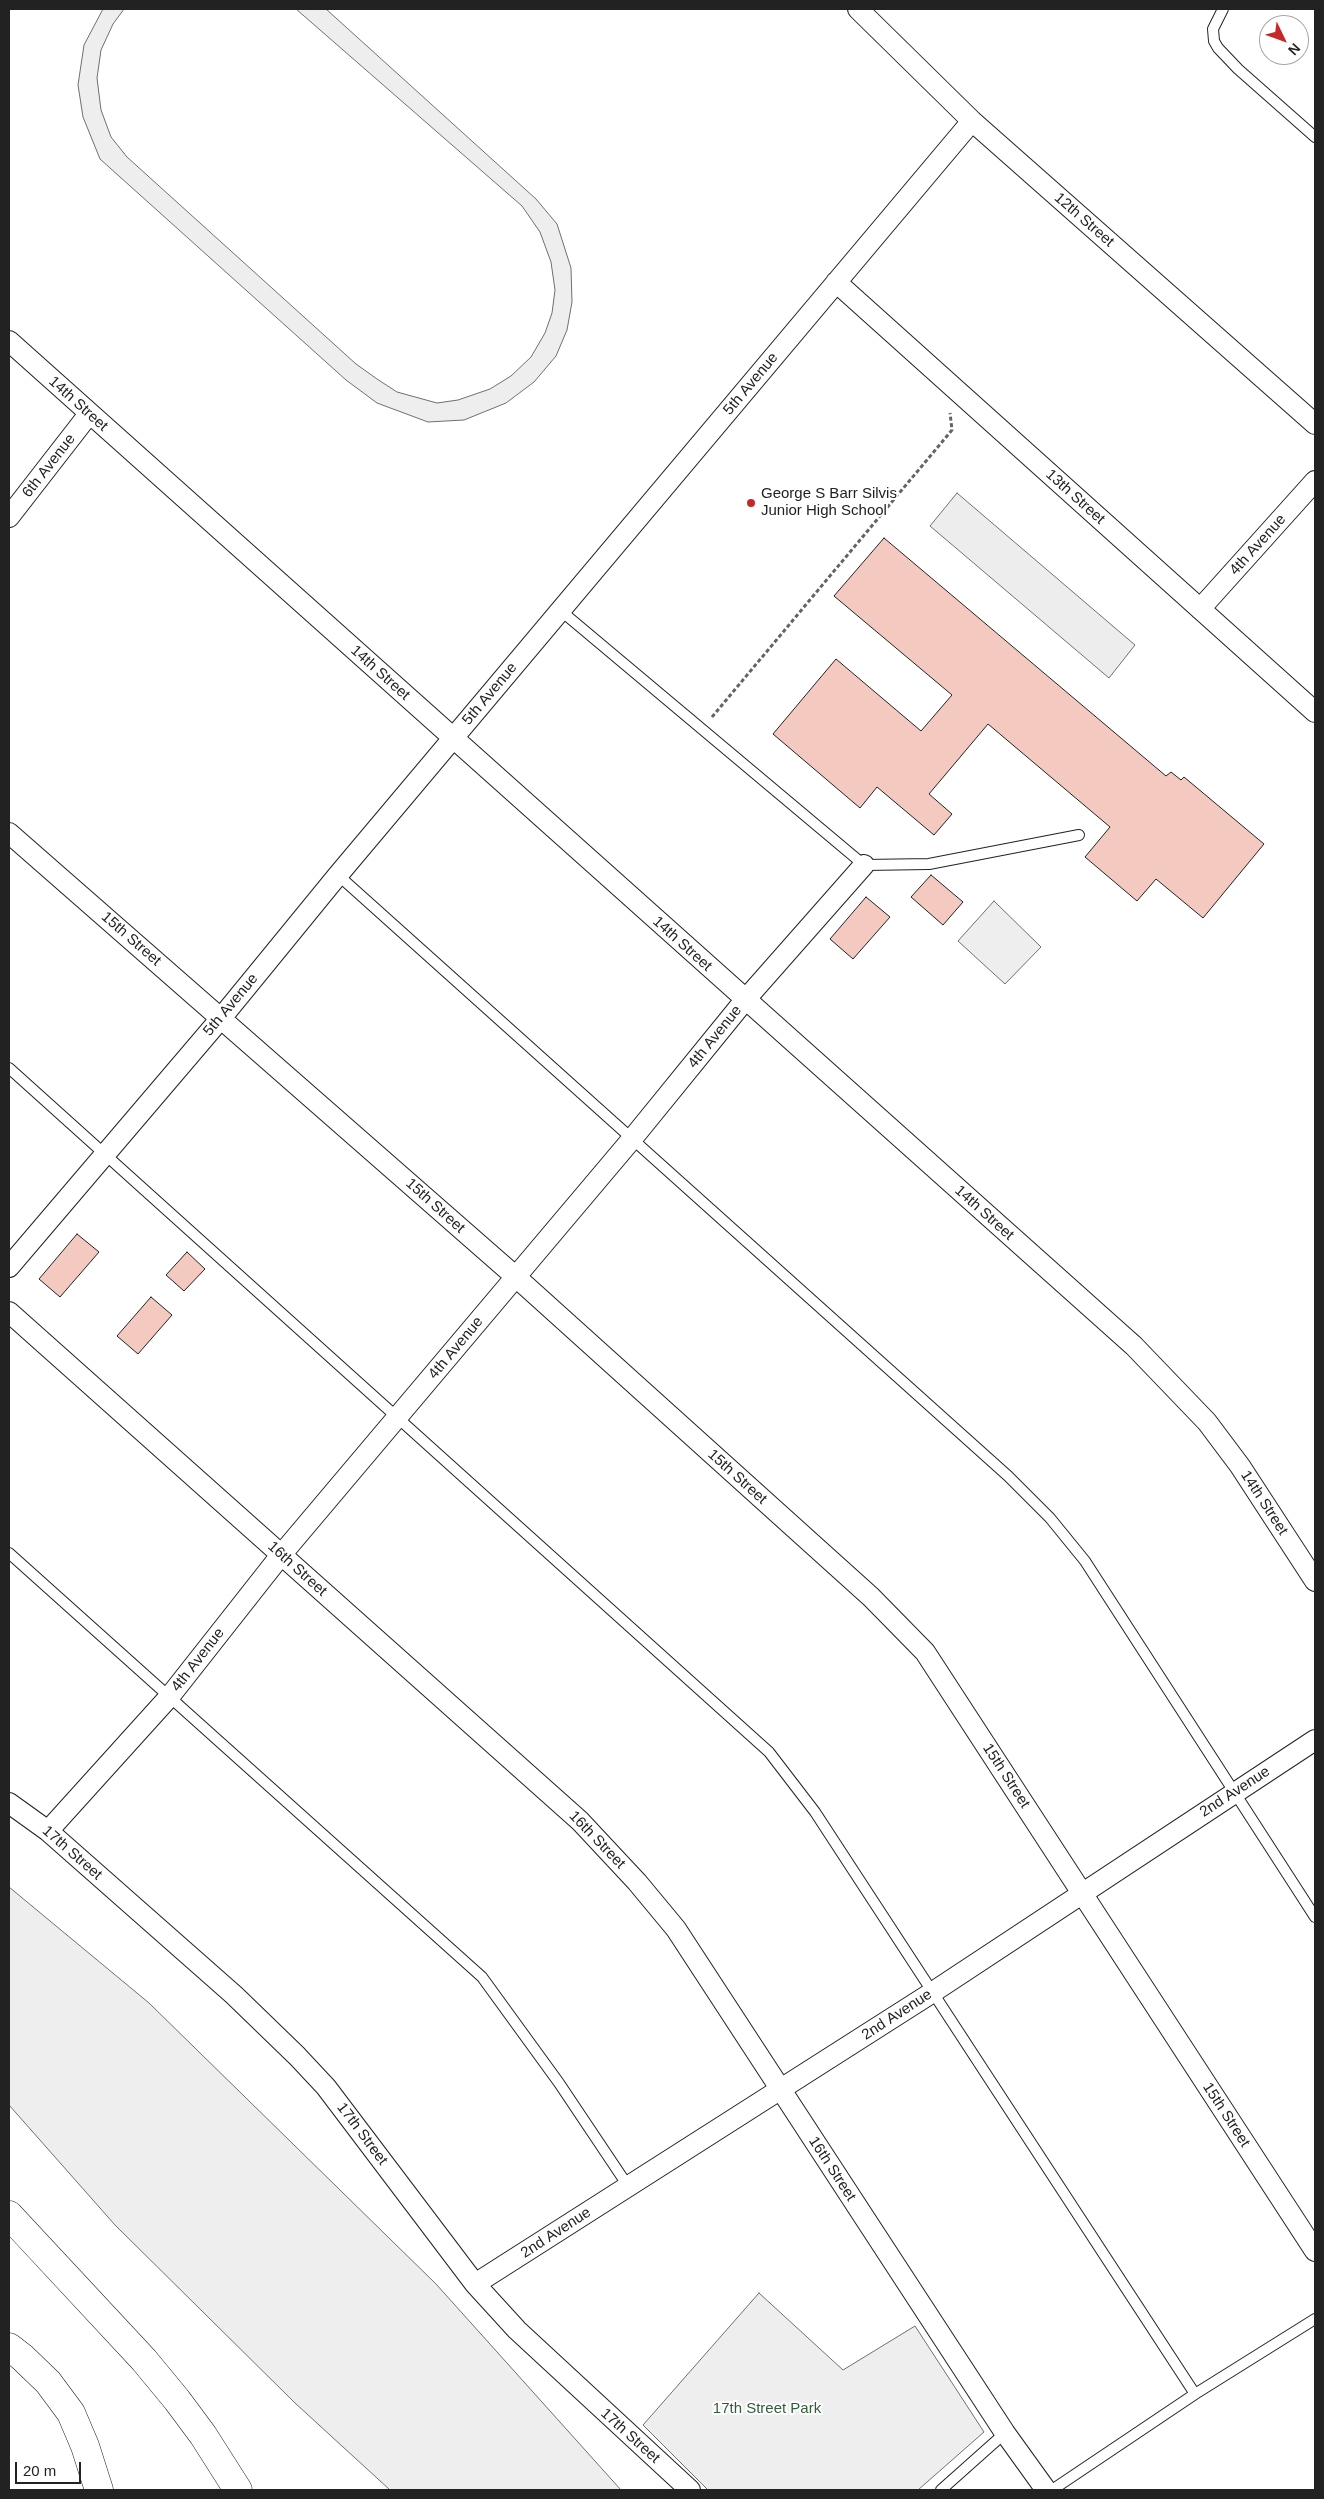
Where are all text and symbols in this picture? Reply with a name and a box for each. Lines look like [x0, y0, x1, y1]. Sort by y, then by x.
north arrow [1259, 15, 1309, 65]
text: N [1285, 40, 1304, 58]
street label: 12th Street [1050, 189, 1118, 251]
street label: 5th Avenue [720, 349, 782, 419]
street label: 14th Street [45, 373, 111, 435]
street label: 6th Avenue [19, 431, 79, 501]
street label: 13th Street [1042, 466, 1108, 528]
place label: George S Barr Silvis Junior High School [761, 485, 897, 520]
marker: George S Barr Silvis Junior High School [745, 497, 757, 509]
street label: 4th Avenue [1226, 511, 1290, 579]
street label: 14th Street [347, 642, 413, 704]
street label: 5th Avenue [459, 659, 521, 729]
street label: 15th Street [97, 908, 165, 970]
street label: 14th Street [649, 913, 715, 975]
street label: 5th Avenue [200, 970, 262, 1040]
street label: 4th Avenue [684, 1002, 746, 1072]
street label: 15th Street [402, 1175, 468, 1237]
street label: 14th Street [951, 1182, 1017, 1244]
street label: 4th Avenue [425, 1313, 487, 1383]
street label: 15th Street [704, 1446, 770, 1508]
street label: 14th Street [1236, 1467, 1292, 1539]
street label: 16th Street [264, 1538, 330, 1600]
street label: 4th Avenue [168, 1625, 228, 1695]
street label: 15th Street [978, 1740, 1034, 1812]
street label: 2nd Avenue [1197, 1763, 1273, 1821]
street label: 16th Street [565, 1807, 629, 1873]
street label: 17th Street [38, 1822, 106, 1884]
street label: 2nd Avenue [859, 1986, 935, 2044]
street label: 15th Street [1198, 2079, 1254, 2151]
street label: 17th Street [333, 2099, 391, 2169]
street label: 16th Street [804, 2133, 860, 2205]
street label: 2nd Avenue [518, 2204, 594, 2262]
park label: 17th Street Park [713, 2400, 821, 2418]
street label: 17th Street [597, 2405, 663, 2467]
scale bar [18, 2452, 84, 2484]
text: 20 m [23, 2462, 56, 2479]

